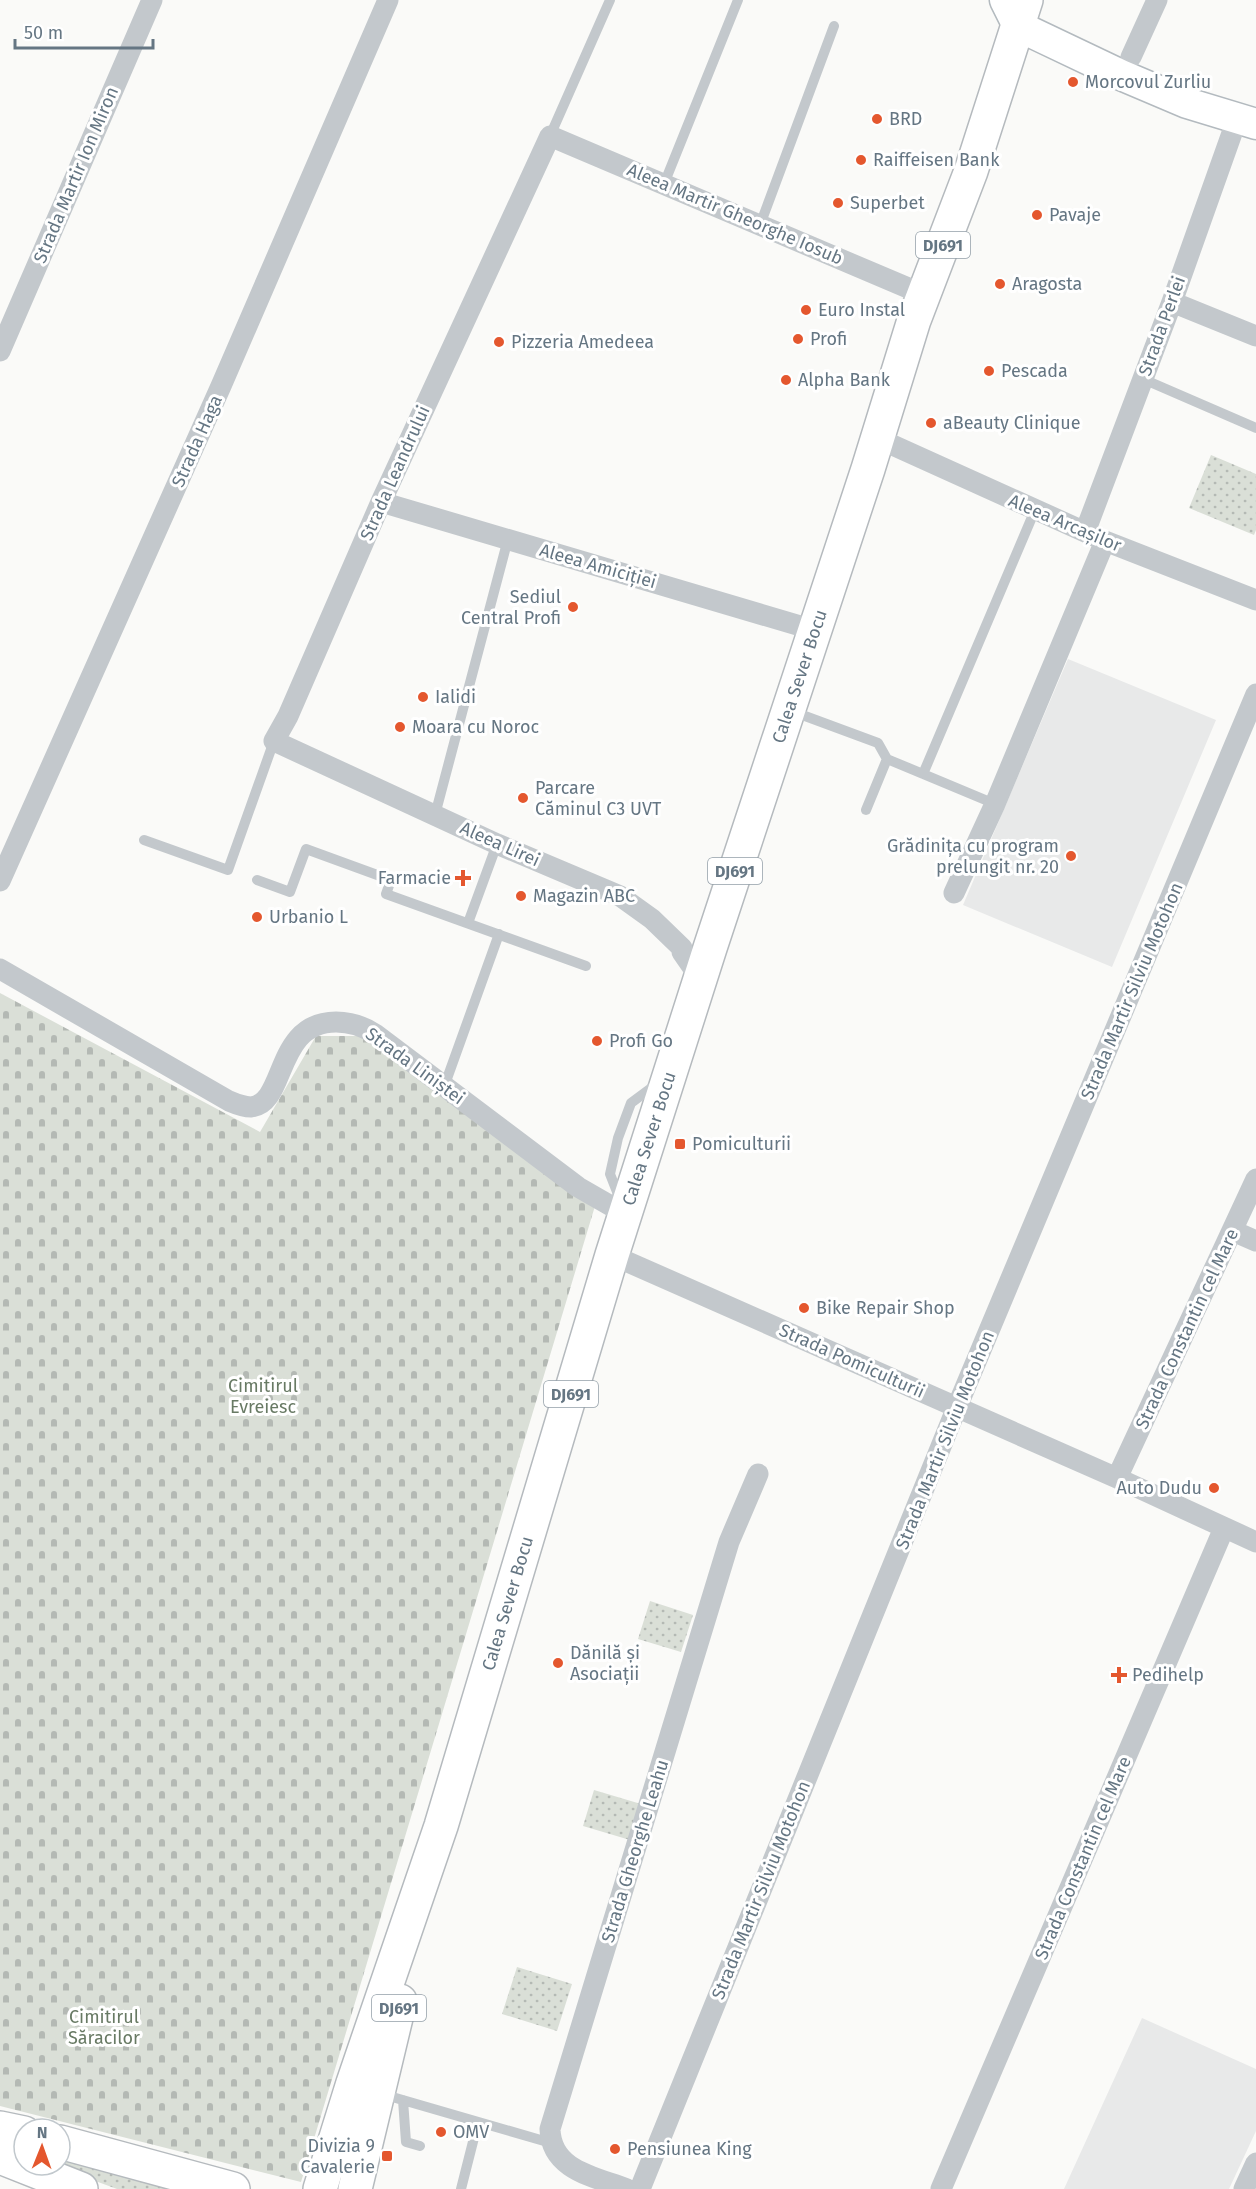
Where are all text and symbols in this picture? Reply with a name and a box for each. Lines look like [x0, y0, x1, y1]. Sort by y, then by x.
scale bar [15, 12, 153, 50]
text: 50 m [24, 22, 63, 44]
place label: Morcovul Zurliu [1085, 71, 1211, 93]
marker: Morcovul Zurliu [1066, 75, 1080, 89]
street label: Strada Martir Ion Miron [29, 83, 123, 267]
place label: BRD [889, 108, 922, 130]
marker: BRD [870, 112, 884, 126]
place label: Raiffeisen Bank [873, 149, 1000, 171]
marker: Raiffeisen Bank [854, 153, 868, 167]
street label: Aleea Martir Gheorghe Iosub [624, 158, 846, 270]
place label: Superbet [850, 192, 925, 214]
marker: Superbet [831, 196, 845, 210]
place label: Pavaje [1049, 204, 1101, 226]
marker: Pavaje [1030, 208, 1044, 222]
road number: DJ691 [916, 232, 970, 258]
place label: Aragosta [1012, 273, 1082, 295]
street label: Strada Perlei [1134, 273, 1190, 379]
marker: Aragosta [993, 277, 1007, 291]
place label: Euro Instal [818, 299, 905, 321]
marker: Euro Instal [799, 303, 813, 317]
place label: Profi [810, 328, 847, 350]
place label: Pizzeria Amedeea [511, 331, 654, 353]
marker: Profi [791, 332, 805, 346]
marker: Pizzeria Amedeea [492, 335, 506, 349]
place label: Pescada [1001, 360, 1068, 382]
marker: Pescada [982, 364, 996, 378]
place label: Alpha Bank [798, 369, 891, 391]
marker: Alpha Bank [779, 373, 793, 387]
street label: Strada Haga [167, 392, 227, 490]
street label: Strada Leandrului [355, 402, 435, 544]
place label: aBeauty Clinique [943, 412, 1081, 434]
marker: aBeauty Clinique [924, 416, 938, 430]
street label: Aleea Arcașilor [1005, 489, 1125, 558]
street label: Aleea Amiciției [537, 539, 659, 594]
place label: Sediul Central Profi [461, 586, 561, 629]
marker: Sediul Central Profi [566, 600, 580, 614]
street label: Calea Sever Bocu [767, 607, 832, 746]
place label: Ialidi [435, 686, 476, 708]
marker: Ialidi [416, 690, 430, 704]
place label: Moara cu Noroc [412, 716, 539, 738]
marker: Moara cu Noroc [393, 720, 407, 734]
place label: Parcare Căminul C3 UVT [535, 777, 662, 820]
marker: Parcare Căminul C3 UVT [516, 791, 530, 805]
street label: Aleea Lirei [457, 817, 543, 871]
place label: Grădinița cu program prelungit nr. 20 [887, 835, 1059, 878]
marker: Grădinița cu program prelungit nr. 20 [1064, 849, 1078, 863]
road number: DJ691 [708, 858, 762, 884]
place label: Farmacie [378, 867, 451, 889]
marker: Farmacie [456, 871, 470, 885]
street label: Strada Martir Silviu Motohon [1076, 879, 1188, 1103]
place label: Magazin ABC [533, 885, 635, 907]
marker: Magazin ABC [514, 889, 528, 903]
place label: Urbanio L [269, 906, 348, 928]
marker: Urbanio L [250, 910, 264, 924]
street label: Strada Liniștei [361, 1023, 469, 1110]
place label: Profi Go [609, 1030, 673, 1052]
marker: Profi Go [590, 1034, 604, 1048]
street label: Calea Sever Bocu [618, 1069, 681, 1208]
place label: Pomiculturii [692, 1133, 791, 1155]
marker: Pomiculturii [673, 1137, 687, 1151]
street label: Strada Constantin cel Mare [1131, 1225, 1243, 1433]
place label: Bike Repair Shop [816, 1297, 955, 1319]
marker: Bike Repair Shop [797, 1301, 811, 1315]
street label: Strada Pomiculturii [776, 1319, 928, 1403]
street label: Strada Martir Silviu Motohon [891, 1327, 999, 1553]
park label: Cimitirul Evreiesc [228, 1375, 298, 1418]
road number: DJ691 [544, 1381, 598, 1407]
place label: Auto Dudu [1116, 1477, 1202, 1499]
marker: Auto Dudu [1207, 1481, 1221, 1495]
street label: Calea Sever Bocu [477, 1534, 538, 1673]
place label: Dănilă și Asociații [570, 1642, 640, 1686]
marker: Dănilă și Asociații [551, 1656, 565, 1670]
place label: Pedihelp [1132, 1664, 1204, 1686]
marker: Pedihelp [1110, 1666, 1128, 1684]
street label: Strada Constantin cel Mare [1030, 1753, 1136, 1963]
street label: Strada Gheorghe Leahu [597, 1757, 673, 1945]
street label: Strada Martir Silviu Motohon [707, 1777, 815, 2003]
road number: DJ691 [372, 1995, 426, 2021]
park label: Cimitirul Săracilor [68, 2006, 140, 2049]
north arrow [12, 2117, 72, 2177]
place label: OMV [453, 2121, 489, 2143]
text: N [37, 2123, 48, 2142]
marker: OMV [434, 2125, 448, 2139]
place label: Divizia 9 Cavalerie [301, 2135, 375, 2178]
place label: Pensiunea King [627, 2138, 752, 2160]
marker: Pensiunea King [608, 2142, 622, 2156]
marker: Divizia 9 Cavalerie [380, 2149, 394, 2163]

